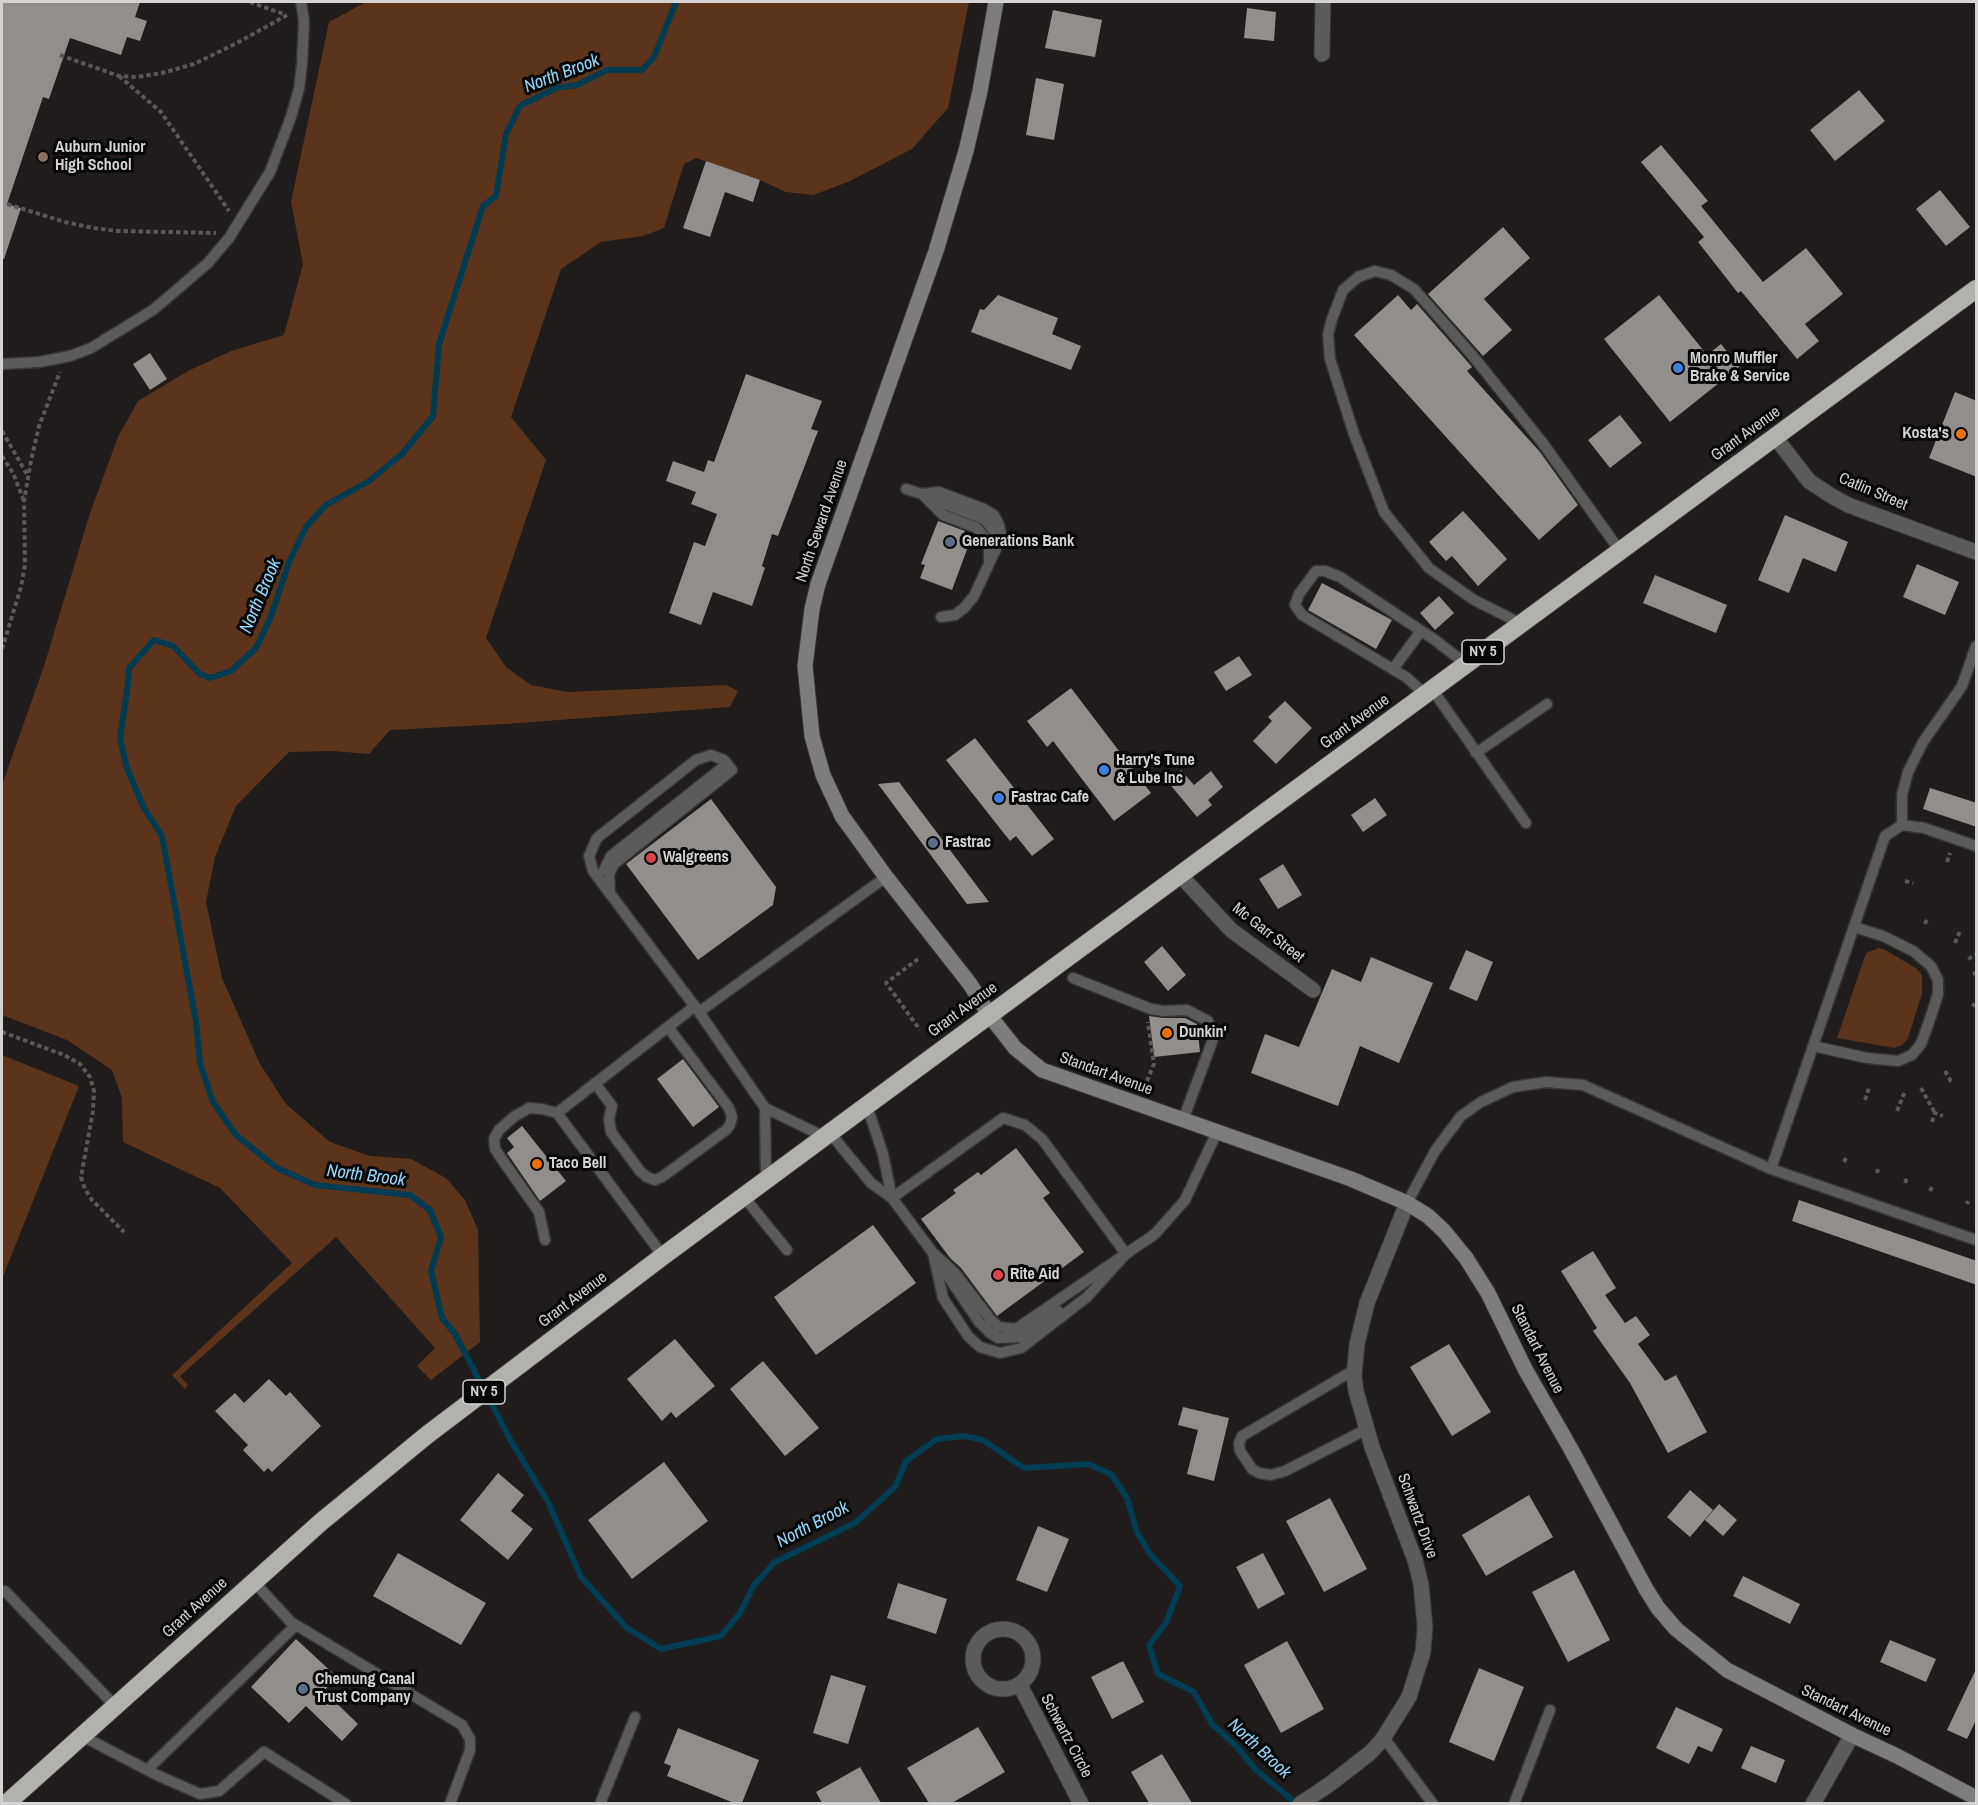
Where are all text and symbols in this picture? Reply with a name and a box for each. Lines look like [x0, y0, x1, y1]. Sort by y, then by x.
water label: North Brook [521, 50, 603, 98]
place label: Auburn Junior High School [55, 138, 145, 176]
marker: Auburn Junior High School [36, 150, 50, 164]
place label: Monro Muffler Brake & Service [1690, 349, 1790, 387]
marker: Monro Muffler Brake & Service [1671, 361, 1685, 375]
street label: Grant Avenue [1708, 403, 1784, 465]
place label: Kosta's [1902, 424, 1949, 444]
marker: Kosta's [1954, 427, 1968, 441]
street label: North Seward Avenue [792, 457, 852, 585]
street label: Catlin Street [1836, 469, 1910, 515]
place label: Generations Bank [962, 532, 1074, 552]
marker: Generations Bank [943, 535, 957, 549]
water label: North Brook [236, 556, 286, 636]
road number: NY 5 [1462, 640, 1504, 664]
street label: Grant Avenue [1317, 691, 1393, 753]
place label: Harry's Tune & Lube Inc [1116, 751, 1195, 789]
marker: Harry's Tune & Lube Inc [1097, 763, 1111, 777]
place label: Fastrac Cafe [1011, 788, 1089, 808]
marker: Fastrac Cafe [992, 791, 1006, 805]
place label: Fastrac [945, 833, 991, 853]
marker: Fastrac [926, 836, 940, 850]
place label: Walgreens [663, 848, 729, 868]
marker: Walgreens [644, 851, 658, 865]
street label: Mc Garr Street [1228, 899, 1308, 967]
street label: Grant Avenue [925, 979, 1001, 1041]
place label: Dunkin' [1179, 1023, 1227, 1043]
marker: Dunkin' [1160, 1026, 1174, 1040]
street label: Standart Avenue [1057, 1048, 1155, 1100]
place label: Taco Bell [549, 1154, 606, 1174]
marker: Taco Bell [530, 1157, 544, 1171]
water label: North Brook [326, 1160, 406, 1192]
place label: Rite Aid [1010, 1265, 1060, 1285]
street label: Grant Avenue [535, 1268, 611, 1332]
marker: Rite Aid [991, 1268, 1005, 1282]
street label: Standart Avenue [1506, 1301, 1568, 1397]
road number: NY 5 [463, 1380, 505, 1404]
street label: Schwartz Drive [1393, 1471, 1441, 1561]
water label: North Brook [773, 1497, 853, 1553]
street label: Grant Avenue [159, 1574, 231, 1642]
place label: Chemung Canal Trust Company [315, 1670, 415, 1708]
street label: Standart Avenue [1798, 1681, 1894, 1741]
marker: Chemung Canal Trust Company [296, 1682, 310, 1696]
street label: Schwartz Circle [1036, 1691, 1096, 1781]
water label: North Brook [1223, 1714, 1295, 1784]

